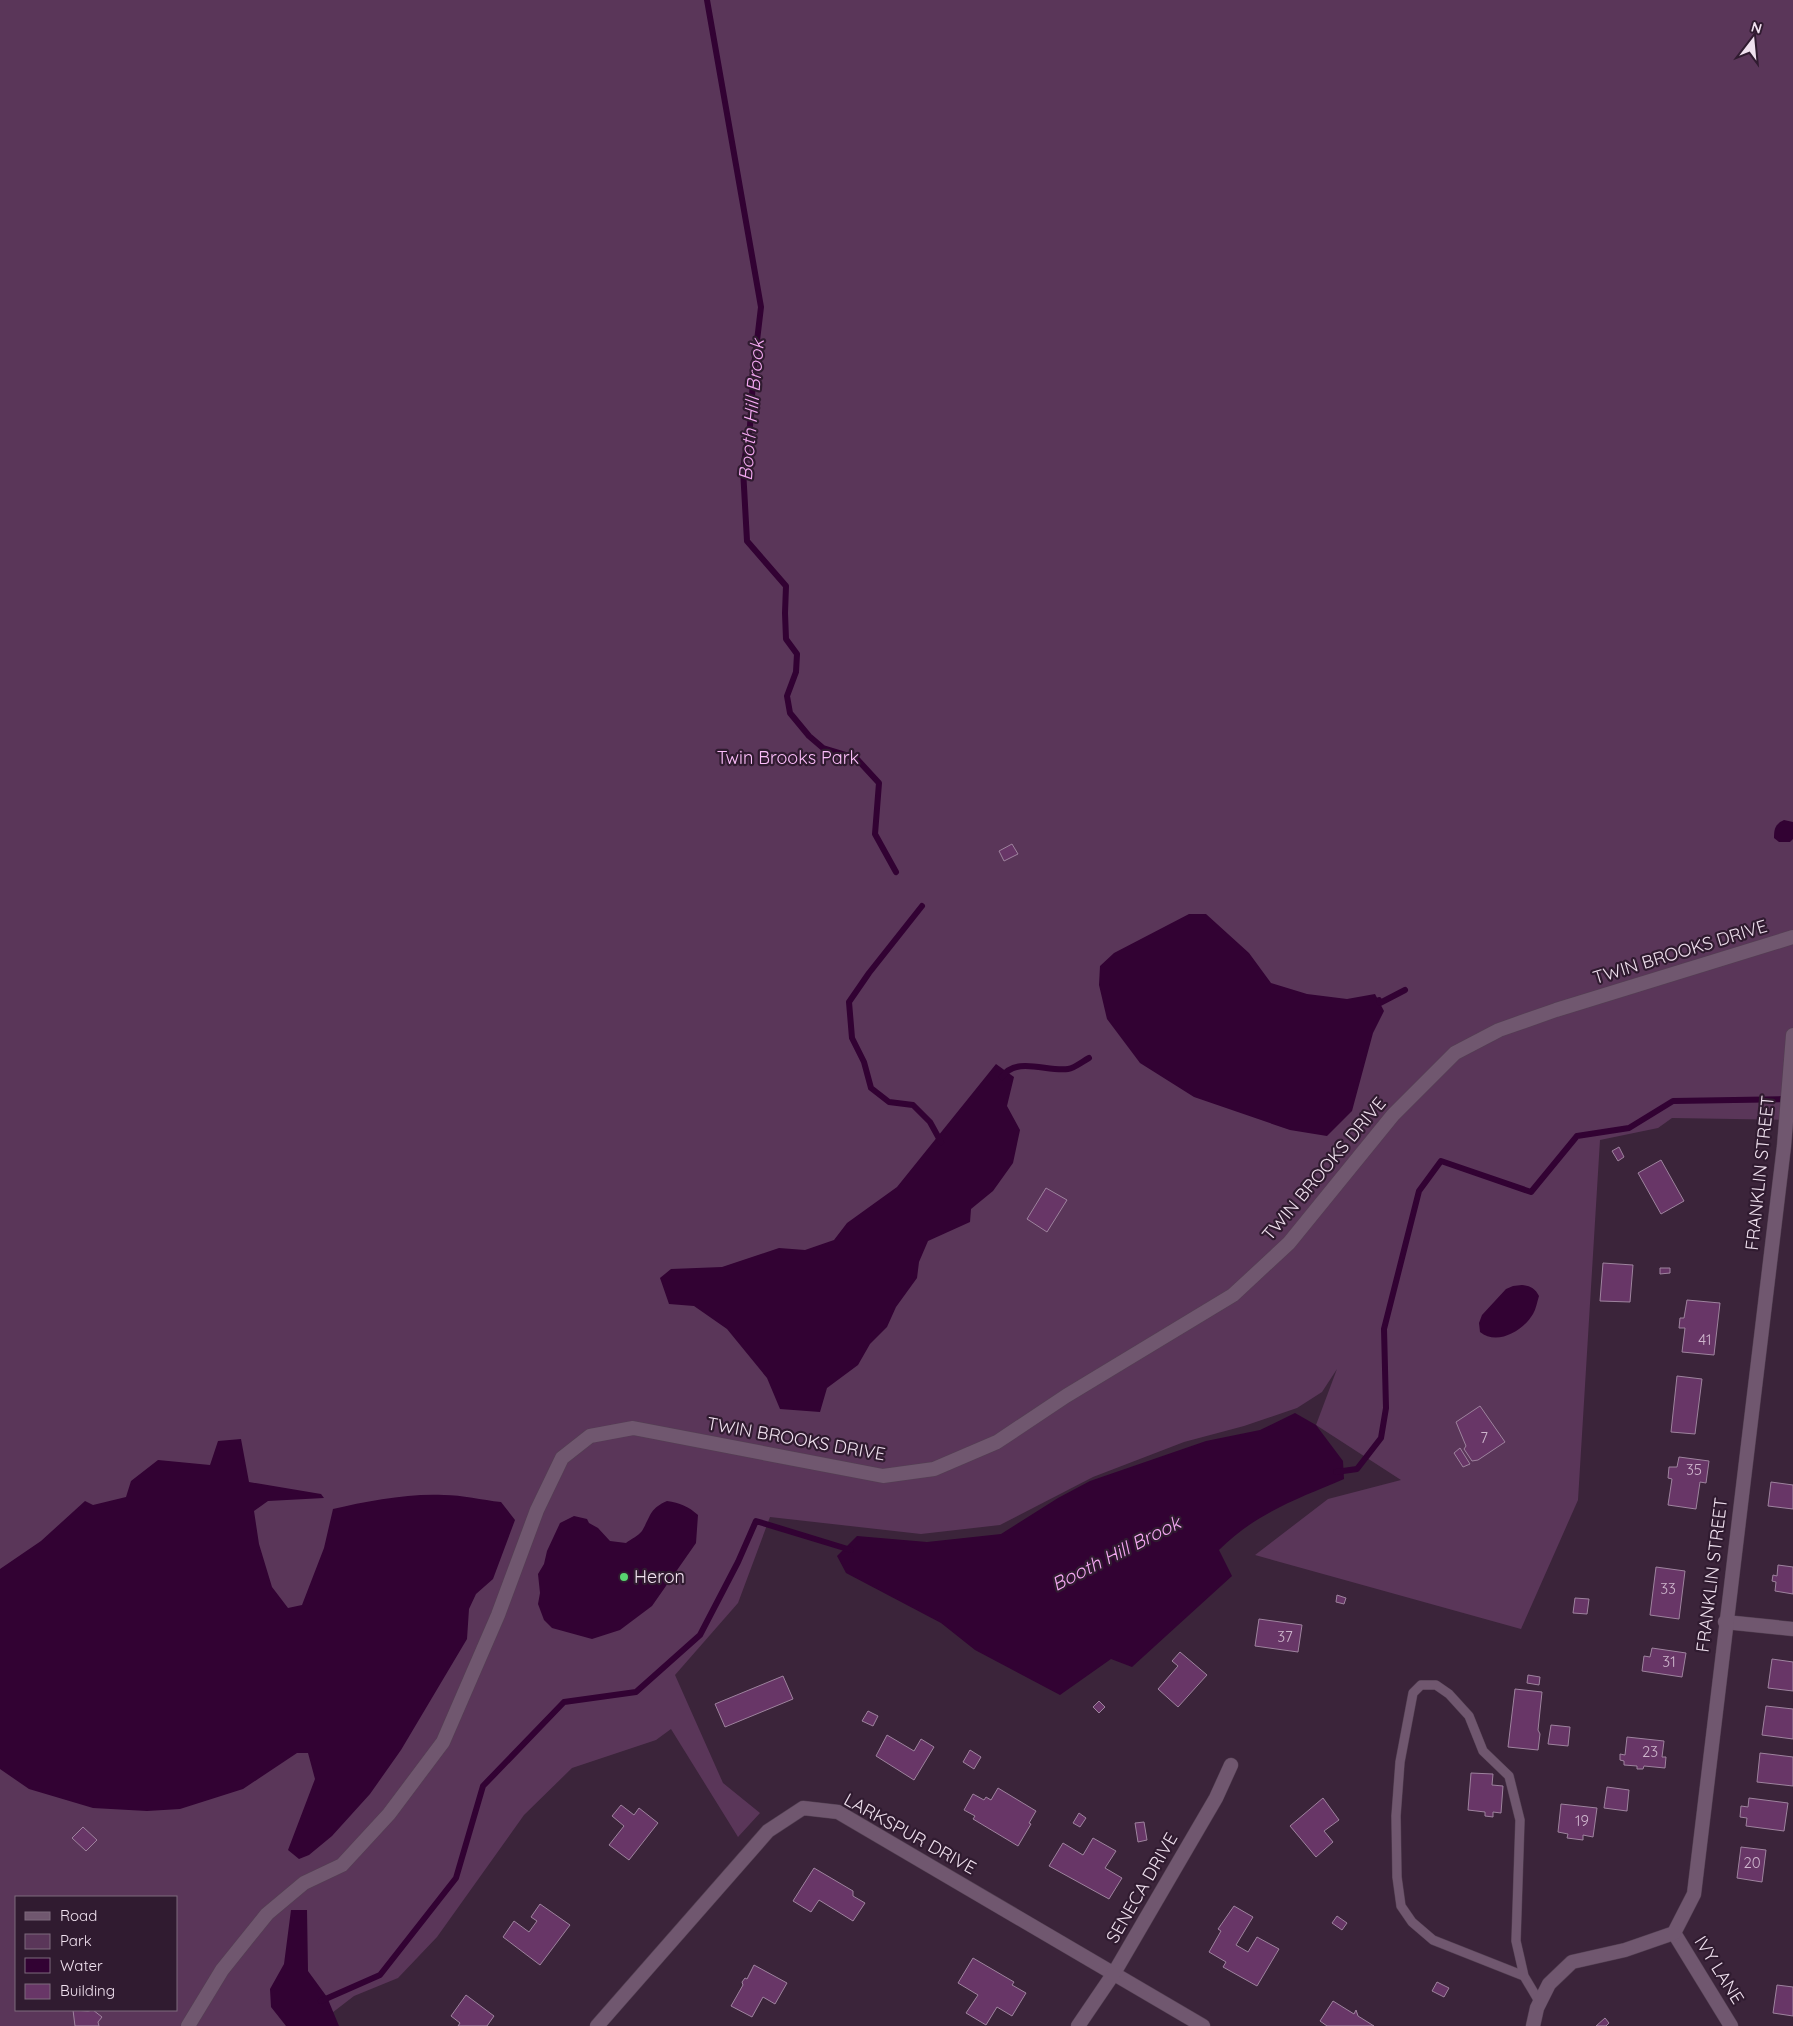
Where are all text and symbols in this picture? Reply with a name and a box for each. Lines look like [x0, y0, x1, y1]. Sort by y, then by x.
north arrow [1728, 15, 1778, 65]
text: N [1749, 17, 1764, 38]
water label: Booth Hill Brook [733, 337, 769, 482]
park label: Twin Brooks Park [717, 746, 859, 769]
street label: TWIN BROOKS DRIVE [1590, 914, 1770, 989]
street label: TWIN BROOKS DRIVE [1257, 1092, 1391, 1245]
street label: FRANKLIN STREET [1740, 1094, 1779, 1252]
house number: 41 [1698, 1330, 1712, 1349]
street label: TWIN BROOKS DRIVE [705, 1411, 887, 1466]
house number: 7 [1480, 1428, 1488, 1447]
house number: 35 [1686, 1460, 1702, 1479]
street label: FRANKLIN STREET [1691, 1496, 1732, 1654]
water label: Booth Hill Brook [1047, 1509, 1186, 1596]
place label: Heron [634, 1565, 685, 1588]
marker: Heron [618, 1571, 630, 1583]
house number: 33 [1660, 1579, 1676, 1598]
house number: 37 [1277, 1627, 1293, 1646]
house number: 31 [1662, 1652, 1676, 1671]
house number: 23 [1642, 1742, 1658, 1761]
street label: LARKSPUR DRIVE [840, 1788, 980, 1879]
house number: 19 [1575, 1811, 1589, 1830]
street label: SENECA DRIVE [1101, 1828, 1182, 1947]
house number: 20 [1743, 1853, 1761, 1872]
legend [15, 1896, 178, 2011]
text: Road [60, 1906, 97, 1925]
text: Park [60, 1931, 92, 1950]
street label: IVY LANE [1690, 1931, 1749, 2008]
text: Water [60, 1956, 103, 1975]
text: Building [60, 1981, 115, 2000]

